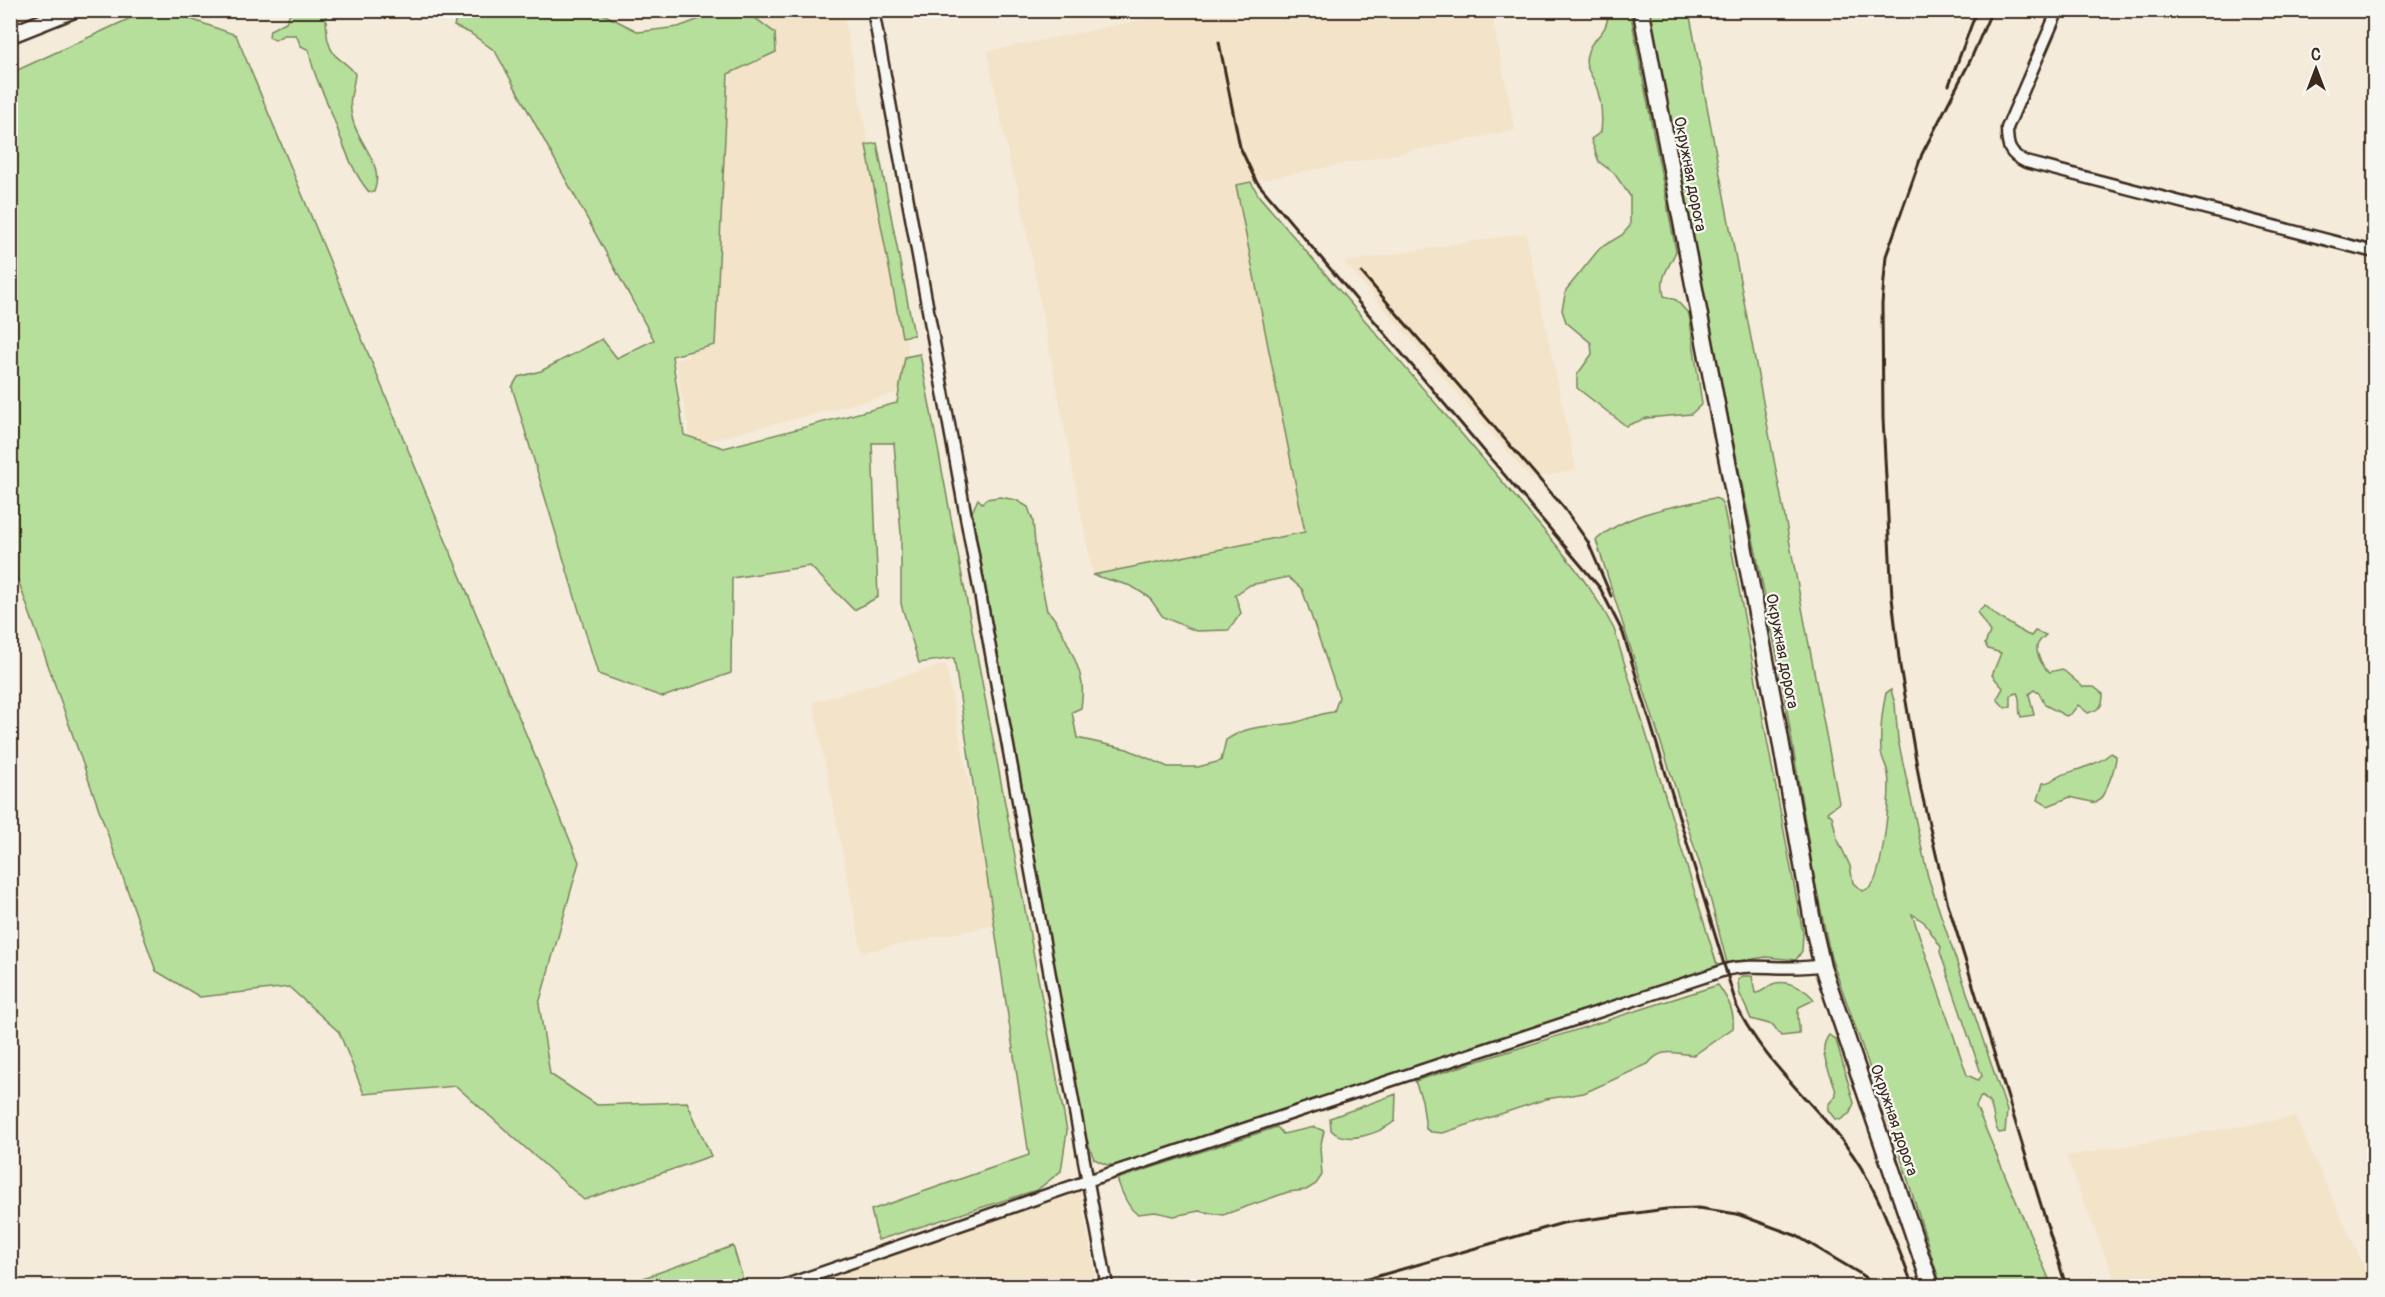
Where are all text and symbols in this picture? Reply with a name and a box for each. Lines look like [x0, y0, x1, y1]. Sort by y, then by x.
north arrow [2286, 39, 2346, 99]
text: С [2311, 45, 2321, 65]
street label: Окружная дорога [1669, 115, 1711, 233]
street label: Окружная дорога [1761, 592, 1803, 710]
street label: Окружная дорога [1866, 1062, 1922, 1178]

